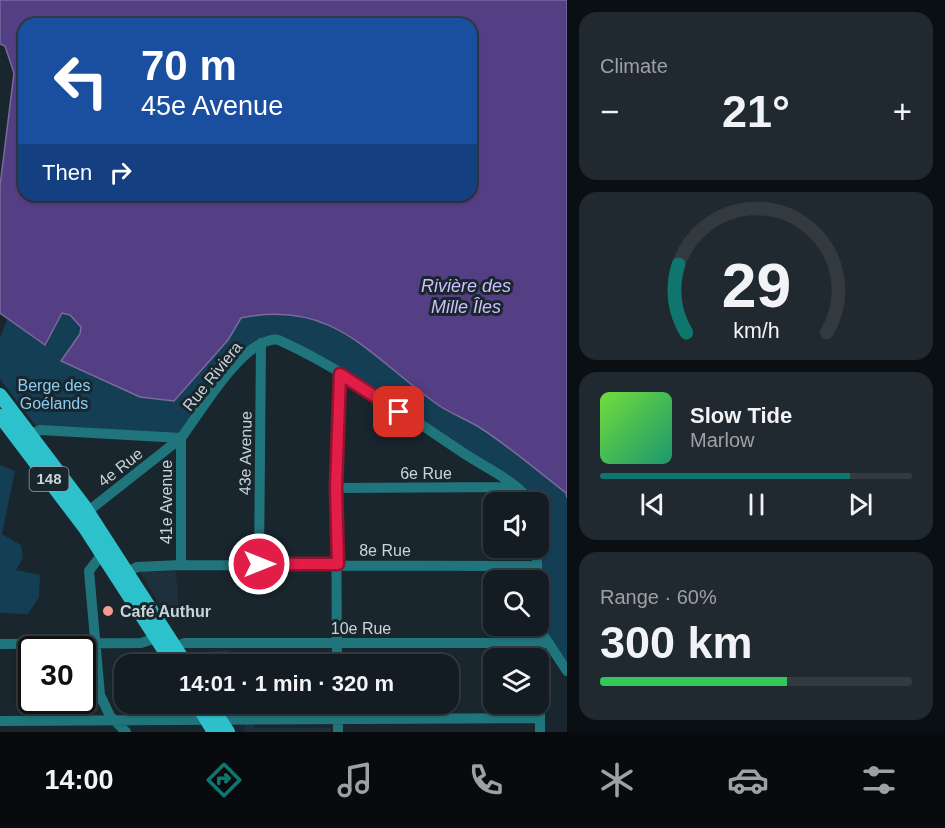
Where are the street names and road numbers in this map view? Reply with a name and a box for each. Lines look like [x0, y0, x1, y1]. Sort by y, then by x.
street label: Rue Riviera [179, 338, 245, 414]
street label: 43e Avenue [236, 411, 255, 495]
street label: 4e Rue [95, 445, 146, 490]
street label: 41e Avenue [158, 460, 175, 544]
street label: 6e Rue [400, 465, 452, 482]
road number: 148 [29, 467, 68, 491]
street label: 8e Rue [359, 542, 411, 559]
street label: 10e Rue [331, 620, 391, 637]

